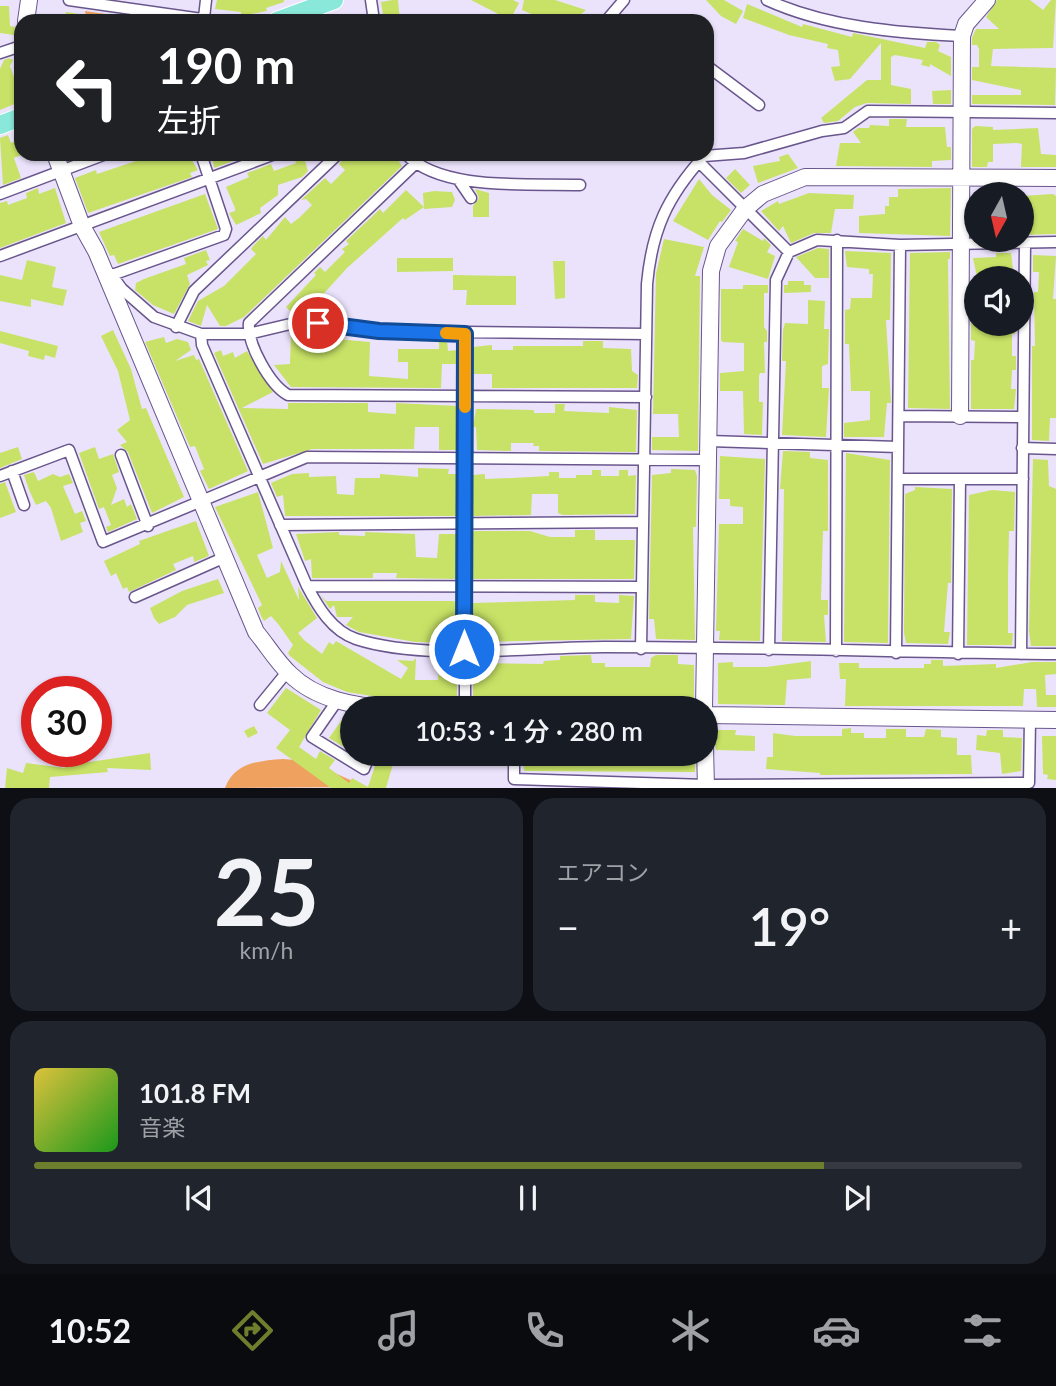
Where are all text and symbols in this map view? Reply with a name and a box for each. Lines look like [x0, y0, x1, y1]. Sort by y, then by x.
text: 190 m [157, 36, 295, 94]
icon: left [42, 42, 133, 133]
text: 左折 [157, 100, 221, 139]
north arrow [964, 182, 1034, 252]
map controls [964, 182, 1034, 336]
button: sound [964, 266, 1034, 336]
pin [288, 293, 348, 353]
icon: arrive [299, 304, 337, 342]
position arrow [427, 612, 501, 686]
speed limit sign: 30 [21, 676, 112, 767]
text: 10:53 · 1 分 · 280 m [415, 715, 643, 747]
text: 25 [214, 836, 319, 945]
text: エアコン [557, 858, 649, 886]
text: 19° [749, 895, 830, 957]
text: − [557, 904, 579, 950]
text: + [1000, 904, 1022, 950]
text: km/h [240, 936, 293, 964]
text: 101.8 FM [139, 1077, 251, 1109]
text: 音楽 [139, 1113, 185, 1141]
icon: previous [180, 1179, 218, 1217]
icon: pause [509, 1179, 547, 1217]
icon: next [838, 1179, 876, 1217]
icon: directions [228, 1306, 277, 1355]
icon: music [374, 1306, 423, 1355]
icon: phone [520, 1306, 569, 1355]
icon: climate [666, 1306, 715, 1355]
icon: car [812, 1306, 861, 1355]
icon: filters [958, 1306, 1007, 1355]
text: 10:52 [49, 1311, 131, 1350]

